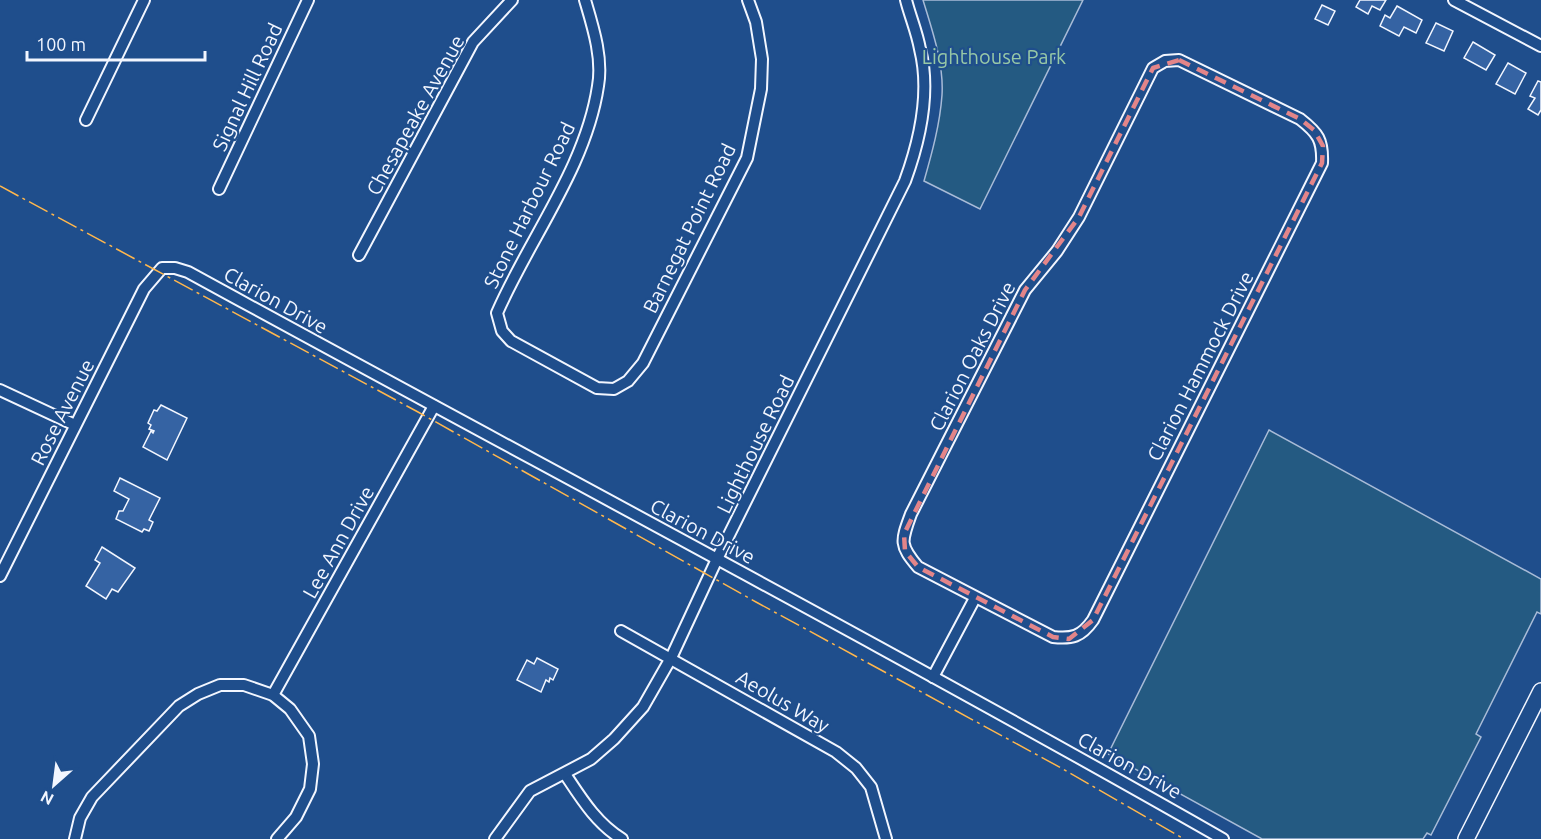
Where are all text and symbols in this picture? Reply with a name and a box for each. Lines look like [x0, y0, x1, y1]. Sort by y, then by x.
street label: Signal Hill Road [207, 19, 287, 155]
scale bar [27, 24, 206, 62]
street label: Chesapeake Avenue [361, 31, 469, 199]
text: 100 m [36, 34, 86, 54]
park label: Lighthouse Park [922, 45, 1066, 68]
street label: Stone Harbour Road [479, 118, 579, 292]
street label: Barnegat Point Road [638, 140, 740, 316]
street label: Clarion Drive [220, 262, 332, 338]
street label: Clarion Hammock Drive [1142, 267, 1258, 465]
street label: Clarion Oaks Drive [924, 278, 1020, 434]
street label: Rose Avenue [25, 355, 99, 469]
street label: Lighthouse Road [712, 371, 798, 517]
street label: Lee Ann Drive [298, 482, 378, 602]
street label: Clarion Drive [647, 494, 759, 568]
street label: Aeolus Way [732, 665, 834, 737]
street label: Clarion Drive [1074, 727, 1186, 803]
north arrow [24, 755, 84, 815]
text: N [37, 787, 56, 809]

